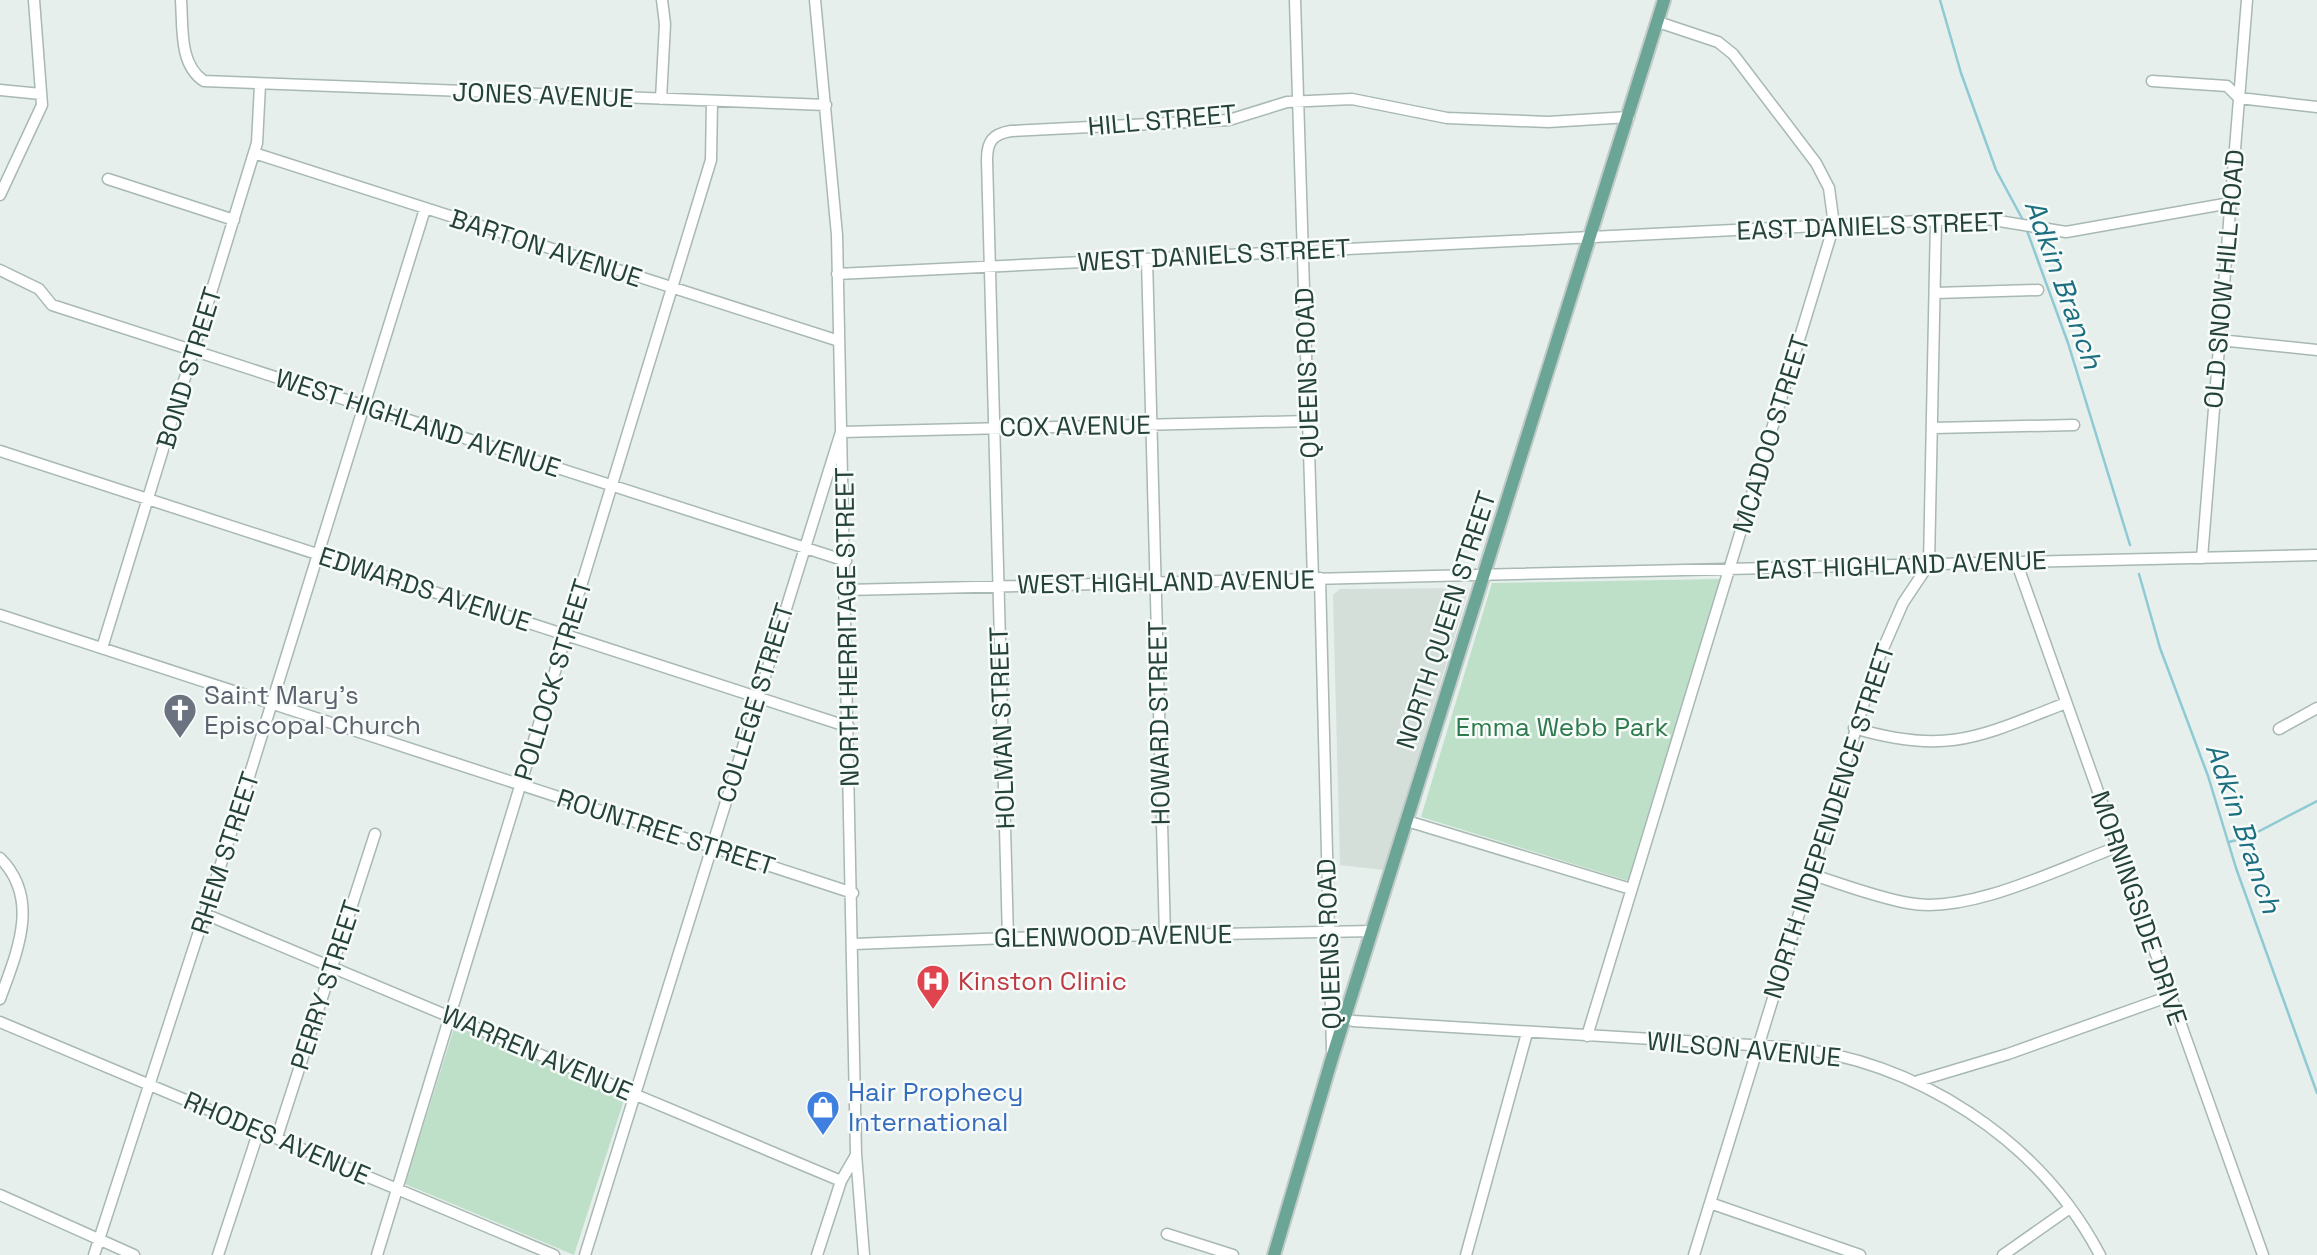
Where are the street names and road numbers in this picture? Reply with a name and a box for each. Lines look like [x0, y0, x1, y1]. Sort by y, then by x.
street label: JONES AVENUE [452, 75, 634, 115]
street label: HILL STREET [1086, 97, 1238, 143]
street label: OLD SNOW HILL ROAD [2196, 148, 2252, 410]
street label: BARTON AVENUE [446, 201, 646, 295]
street label: EAST DANIELS STREET [1736, 204, 2004, 248]
street label: WEST DANIELS STREET [1076, 231, 1352, 279]
street label: BOND STREET [148, 283, 230, 453]
street label: QUEENS ROAD [1287, 287, 1327, 459]
street label: MCADOO STREET [1725, 331, 1817, 537]
street label: WEST HIGHLAND AVENUE [271, 361, 565, 485]
street label: COX AVENUE [999, 408, 1151, 444]
street label: NORTH HERRITAGE STREET [827, 467, 867, 787]
street label: NORTH QUEEN STREET [1388, 487, 1504, 753]
street label: EDWARDS AVENUE [315, 539, 535, 639]
street label: EAST HIGHLAND AVENUE [1755, 543, 2047, 587]
street label: WEST HIGHLAND AVENUE [1017, 562, 1315, 602]
street label: POLLOCK STREET [506, 575, 600, 785]
street label: COLLEGE STREET [708, 599, 802, 807]
street label: HOWARD STREET [1140, 620, 1178, 826]
street label: HOLMAN STREET [981, 626, 1023, 830]
street label: NORTH INDEPENDENCE STREET [1755, 639, 1903, 1003]
street label: RHEM STREET [183, 768, 267, 938]
street label: ROUNTREE STREET [553, 781, 779, 883]
street label: MORNINGSIDE DRIVE [2083, 786, 2195, 1030]
street label: QUEENS ROAD [1309, 858, 1349, 1030]
street label: PERRY STREET [283, 896, 369, 1074]
street label: GLENWOOD AVENUE [993, 917, 1233, 955]
street label: WARREN AVENUE [436, 997, 638, 1109]
street label: WILSON AVENUE [1645, 1024, 1843, 1074]
street label: RHODES AVENUE [179, 1083, 375, 1193]

